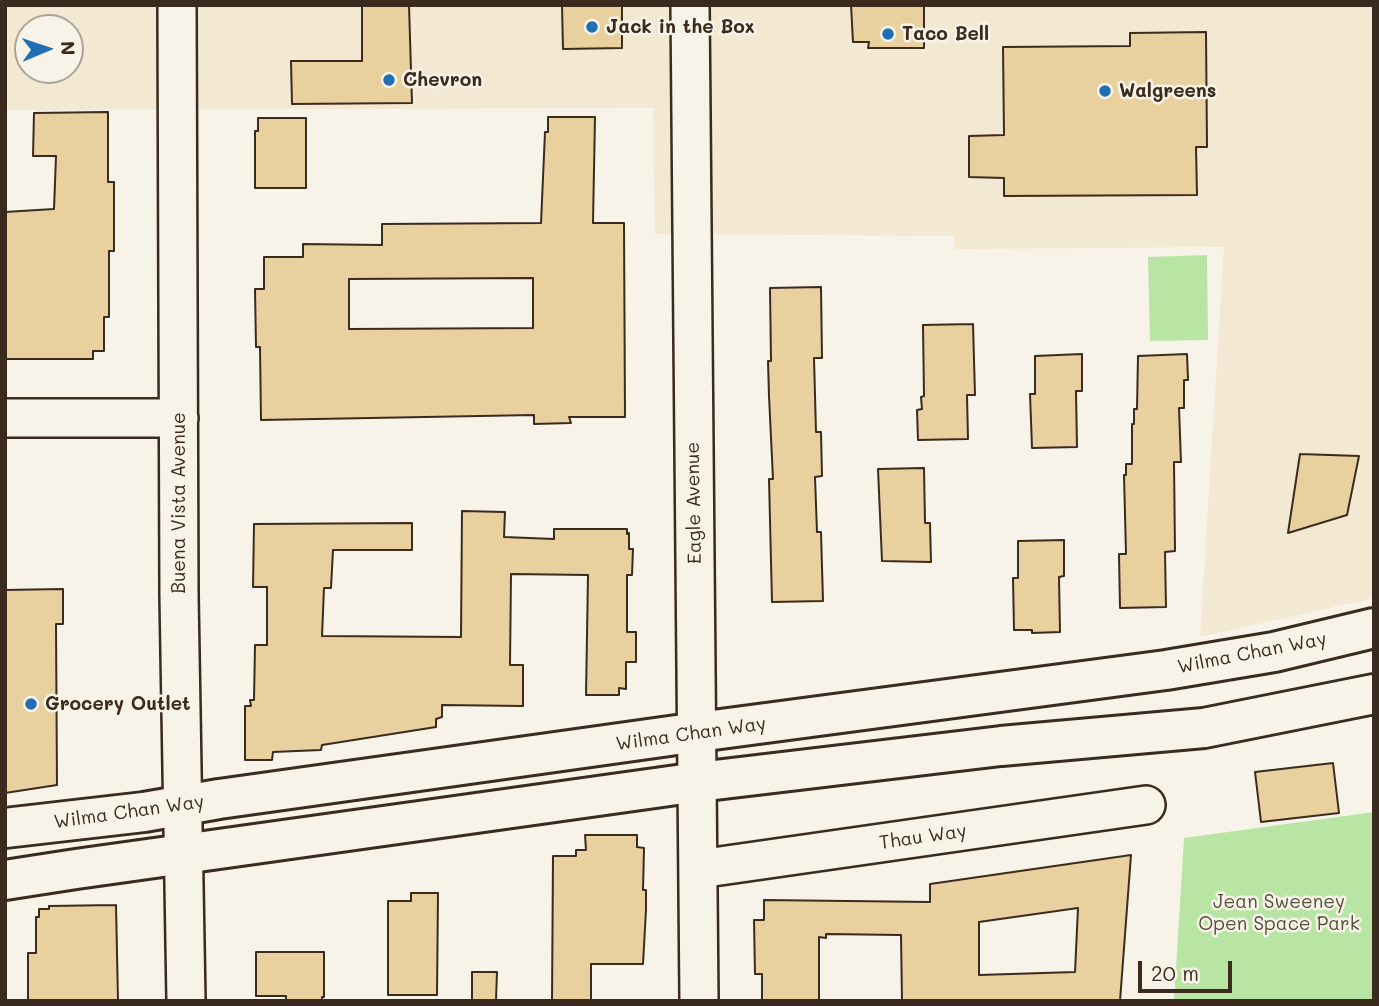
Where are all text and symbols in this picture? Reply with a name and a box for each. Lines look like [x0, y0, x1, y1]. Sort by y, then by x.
north arrow [14, 14, 84, 84]
place label: Jack in the Box [606, 16, 755, 38]
marker: Jack in the Box [584, 19, 600, 35]
place label: Taco Bell [902, 23, 989, 45]
marker: Taco Bell [880, 26, 896, 42]
text: N [56, 41, 81, 56]
place label: Chevron [403, 69, 482, 91]
marker: Chevron [381, 72, 397, 88]
place label: Walgreens [1119, 80, 1216, 102]
marker: Walgreens [1097, 83, 1113, 99]
street label: Buena Vista Avenue [168, 412, 190, 594]
street label: Eagle Avenue [682, 442, 706, 564]
street label: Wilma Chan Way [1175, 627, 1329, 679]
place label: Grocery Outlet [45, 693, 190, 715]
marker: Grocery Outlet [23, 696, 39, 712]
street label: Wilma Chan Way [614, 712, 768, 756]
street label: Wilma Chan Way [52, 790, 206, 834]
street label: Thau Way [878, 820, 968, 854]
park label: Jean Sweeney Open Space Park [1198, 891, 1360, 935]
scale bar [1141, 946, 1236, 990]
text: 20 m [1151, 959, 1199, 986]

